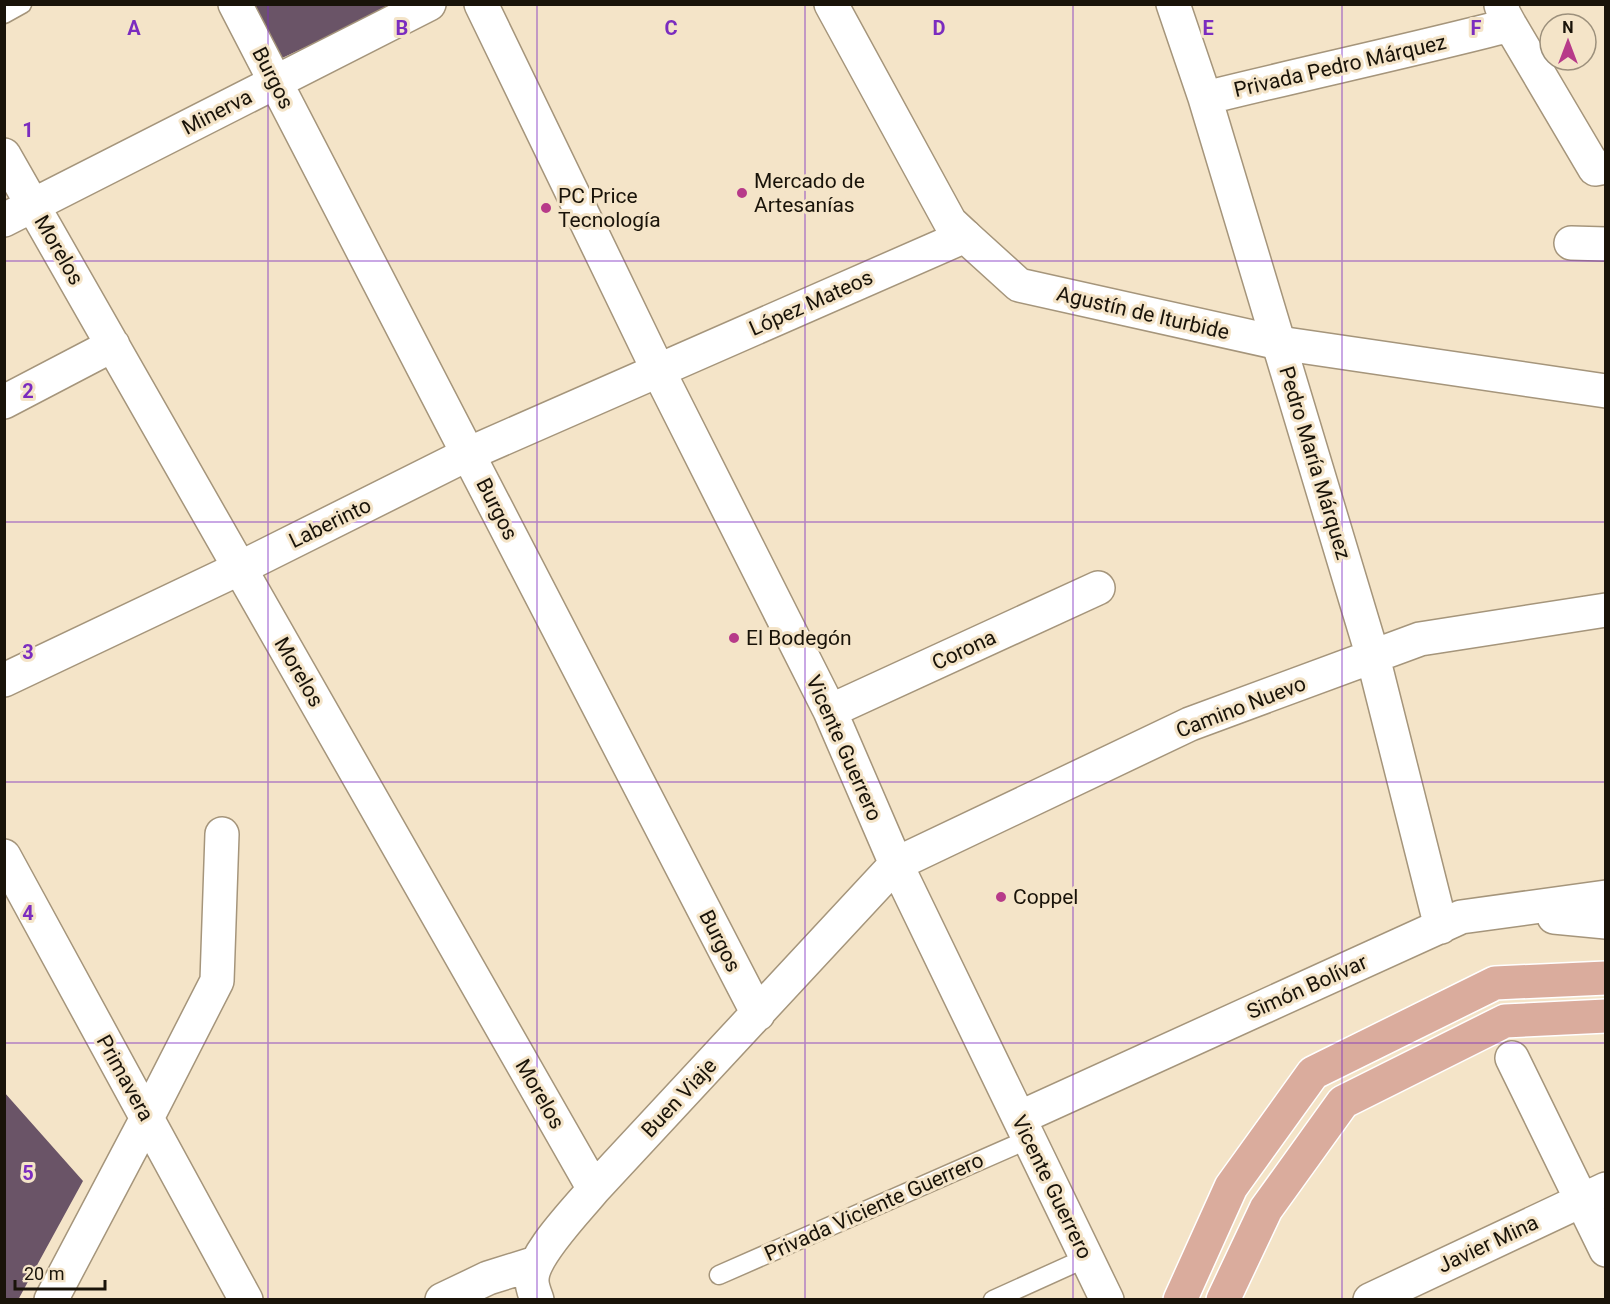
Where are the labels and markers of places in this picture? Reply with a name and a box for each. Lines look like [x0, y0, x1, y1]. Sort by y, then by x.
place label: Mercado de Artesanías [754, 169, 865, 217]
place label: PC Price Tecnología [558, 184, 661, 232]
marker: Mercado de Artesanías [735, 186, 749, 200]
marker: PC Price Tecnología [539, 201, 553, 215]
place label: El Bodegón [746, 626, 852, 650]
marker: El Bodegón [727, 631, 741, 645]
place label: Coppel [1013, 885, 1078, 909]
marker: Coppel [994, 890, 1008, 904]

